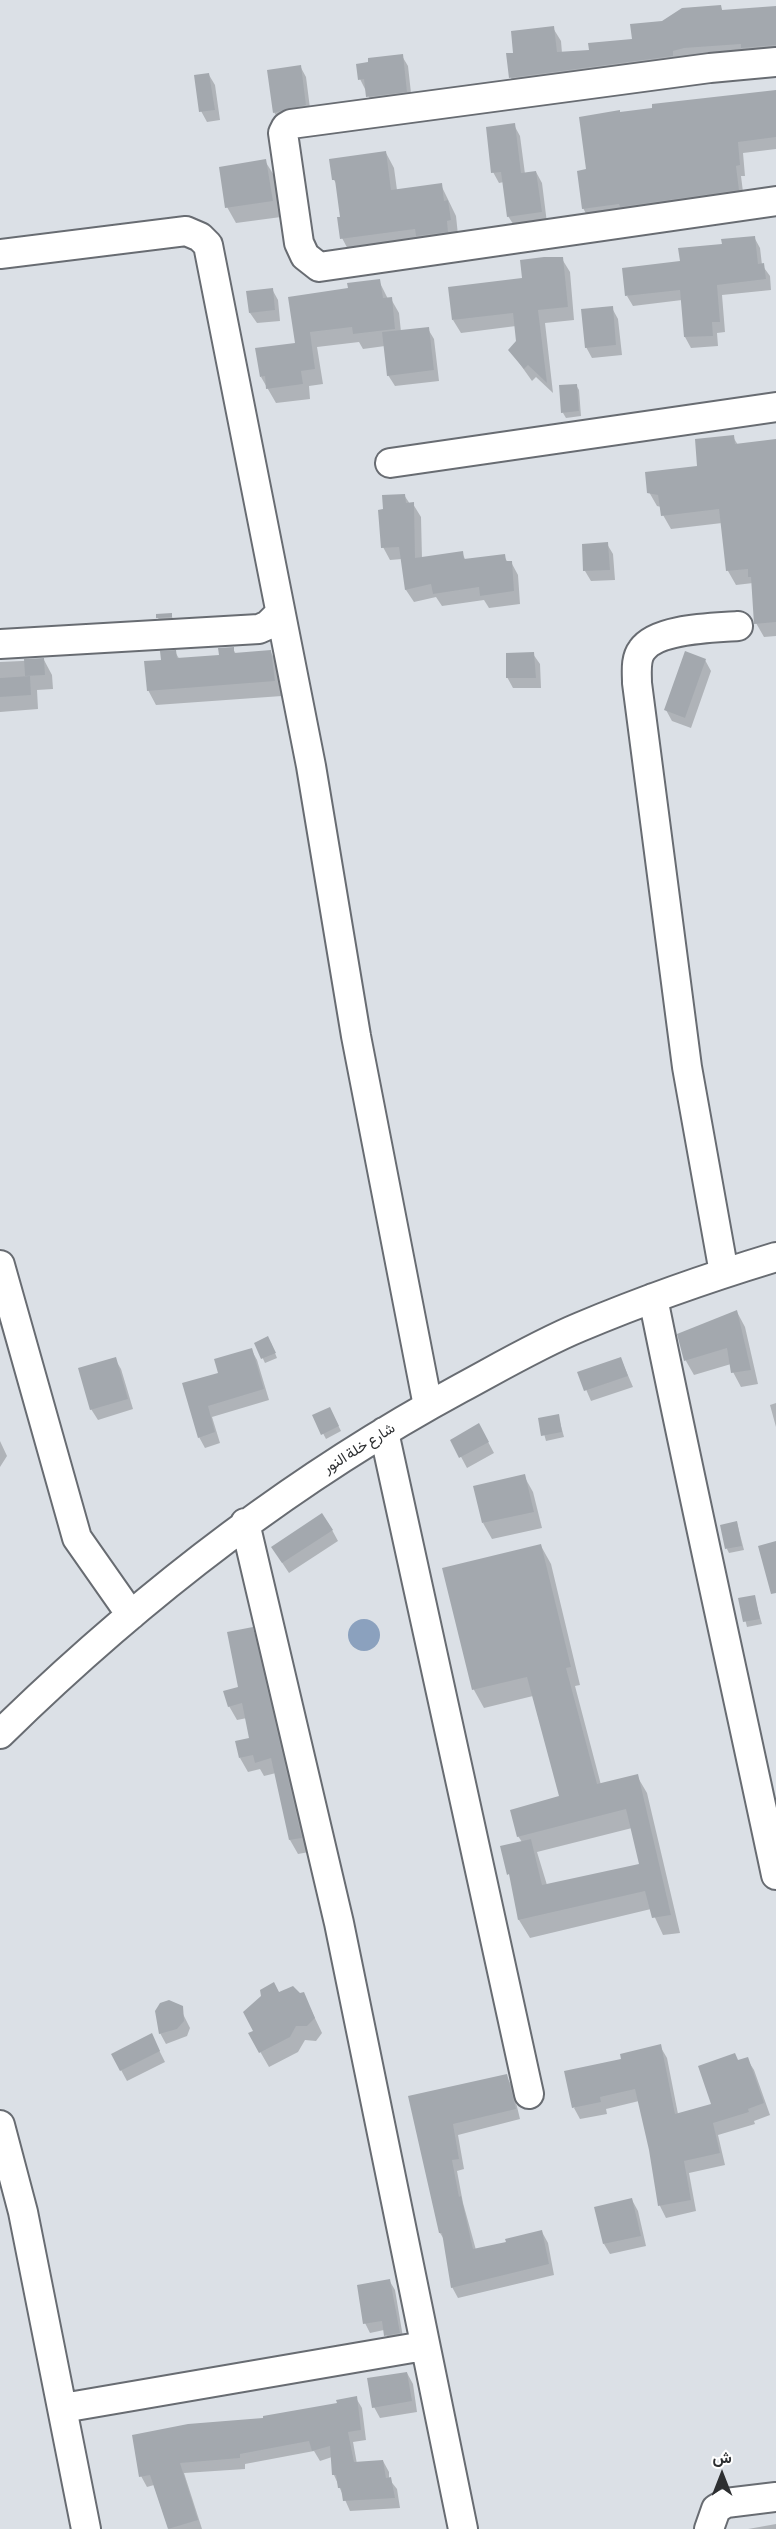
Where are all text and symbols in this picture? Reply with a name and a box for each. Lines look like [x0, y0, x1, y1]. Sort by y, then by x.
street label: شارع خلة النور [320, 1419, 398, 1477]
north arrow [692, 2445, 752, 2505]
text: ش [712, 2448, 732, 2466]

